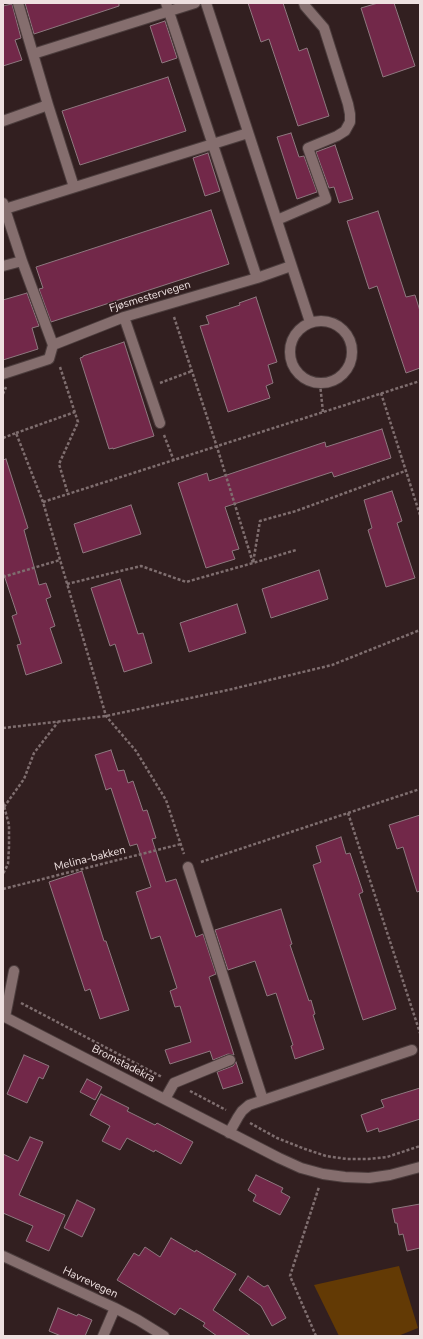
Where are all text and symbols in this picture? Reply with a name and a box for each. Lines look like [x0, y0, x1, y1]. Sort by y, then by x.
street label: Fjøsmestervegen [108, 278, 192, 316]
street label: Melina-bakken [53, 844, 127, 874]
street label: Bromstadekra [89, 1042, 157, 1086]
street label: Havrevegen [60, 1264, 120, 1302]

